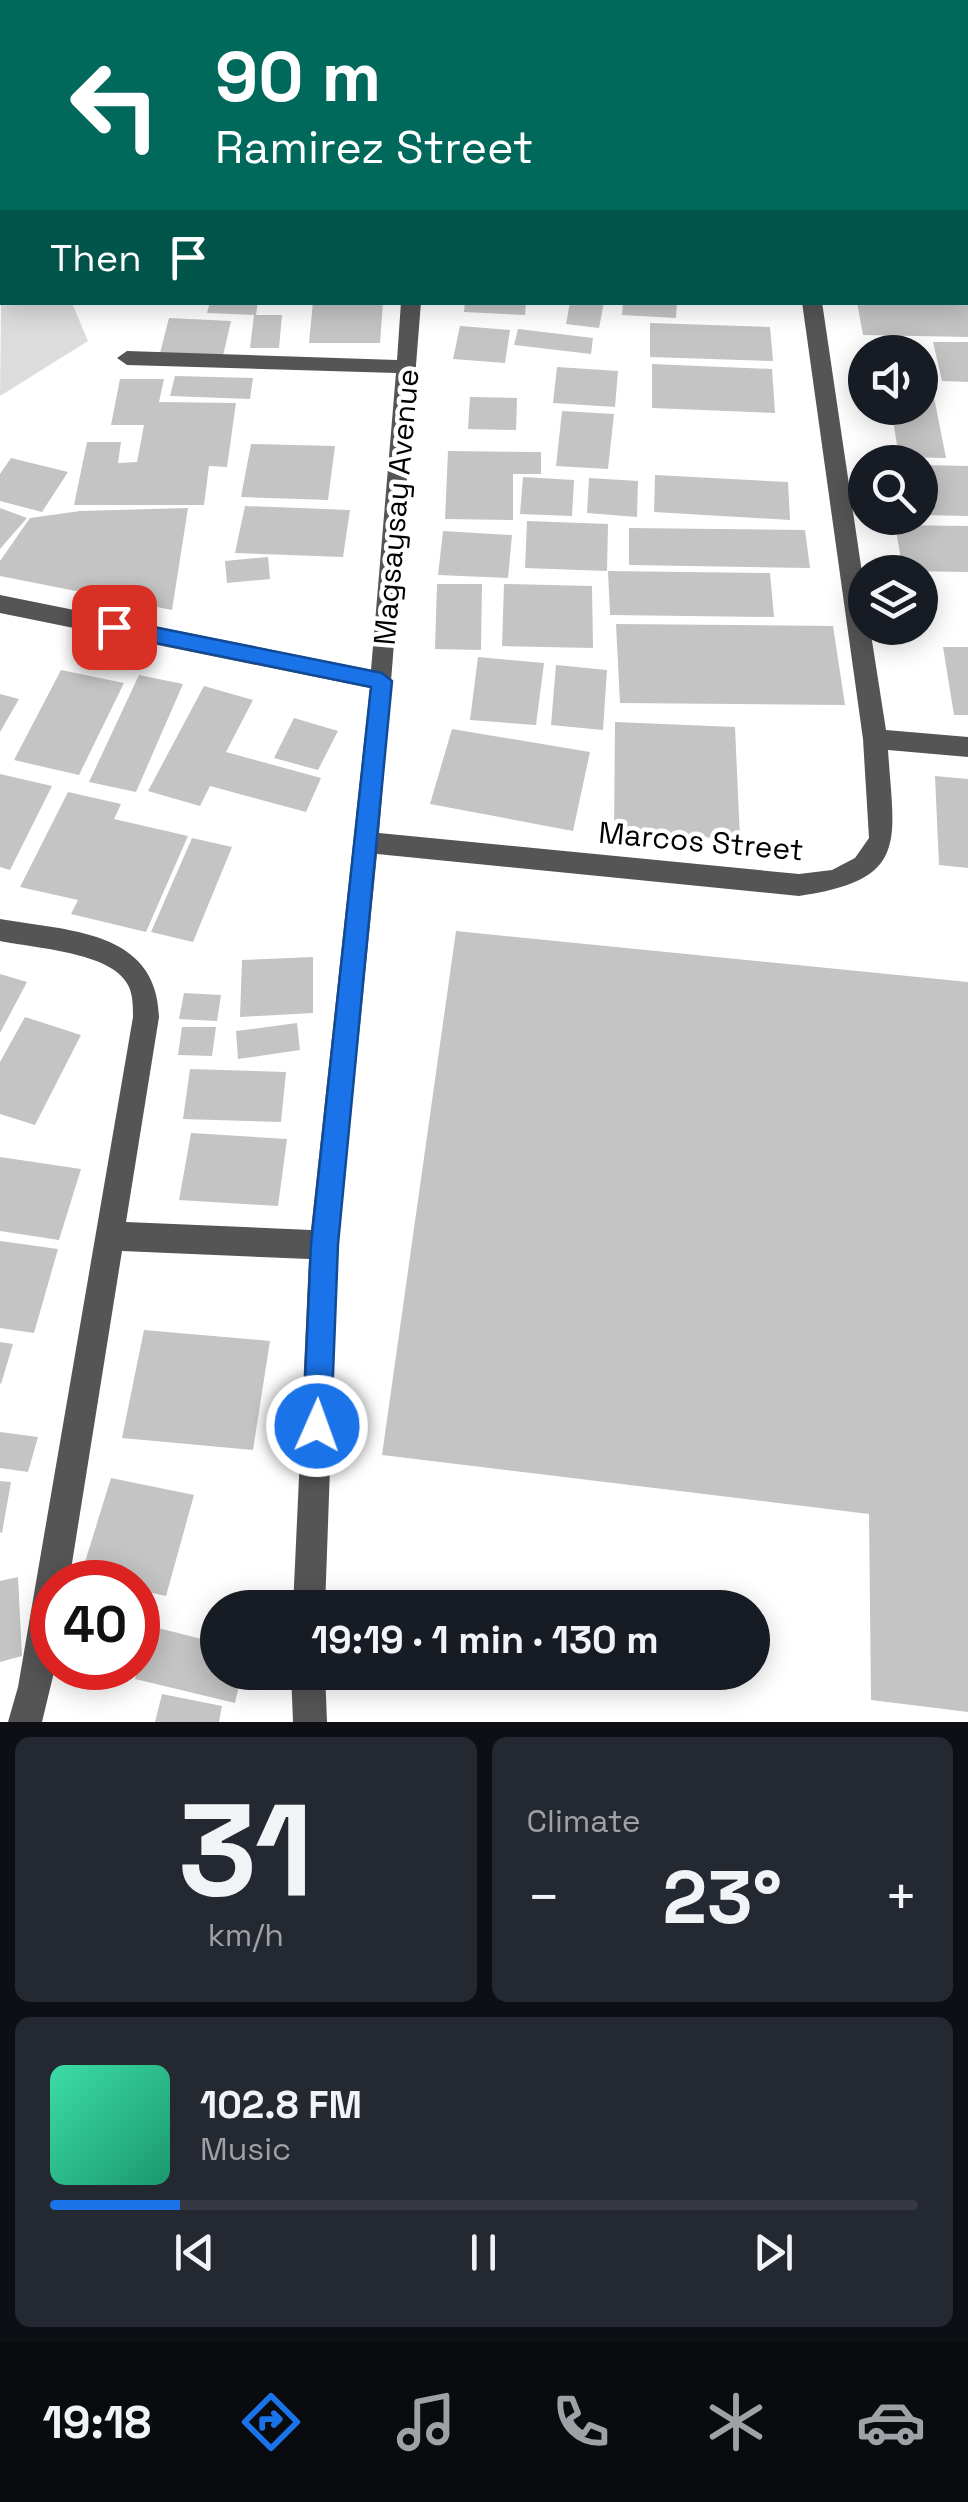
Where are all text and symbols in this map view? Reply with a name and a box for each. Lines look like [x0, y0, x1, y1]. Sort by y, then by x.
text: 90 m [215, 32, 381, 121]
icon: left [50, 40, 180, 170]
text: Ramirez Street [215, 119, 534, 176]
icon: arrive [161, 230, 216, 285]
text: Then [50, 234, 141, 282]
map controls [848, 335, 938, 645]
button: sound [848, 335, 938, 425]
street label: Magsaysay Avenue [364, 367, 428, 647]
button: search [848, 445, 938, 535]
button: layers [848, 555, 938, 645]
pin [72, 585, 157, 670]
icon: arrive [87, 600, 142, 655]
street label: Marcos Street [597, 813, 805, 869]
position arrow [265, 1374, 369, 1478]
speed limit sign: 40 [30, 1560, 160, 1690]
text: 19:19 · 1 min · 130 m [311, 1616, 659, 1664]
text: 31 [178, 1767, 313, 1933]
text: Climate [527, 1801, 641, 1841]
text: 23° [662, 1849, 782, 1945]
text: − [527, 1862, 561, 1932]
text: + [884, 1862, 918, 1932]
text: km/h [208, 1915, 284, 1955]
text: 102.8 FM [200, 2081, 362, 2129]
text: Music [200, 2129, 291, 2169]
icon: previous [167, 2225, 222, 2280]
icon: pause [456, 2225, 511, 2280]
icon: next [746, 2225, 801, 2280]
icon: directions [236, 2387, 306, 2457]
icon: music [391, 2387, 461, 2457]
icon: phone [546, 2387, 616, 2457]
icon: climate [701, 2387, 771, 2457]
icon: car [856, 2387, 926, 2457]
text: 19:18 [42, 2394, 151, 2451]

